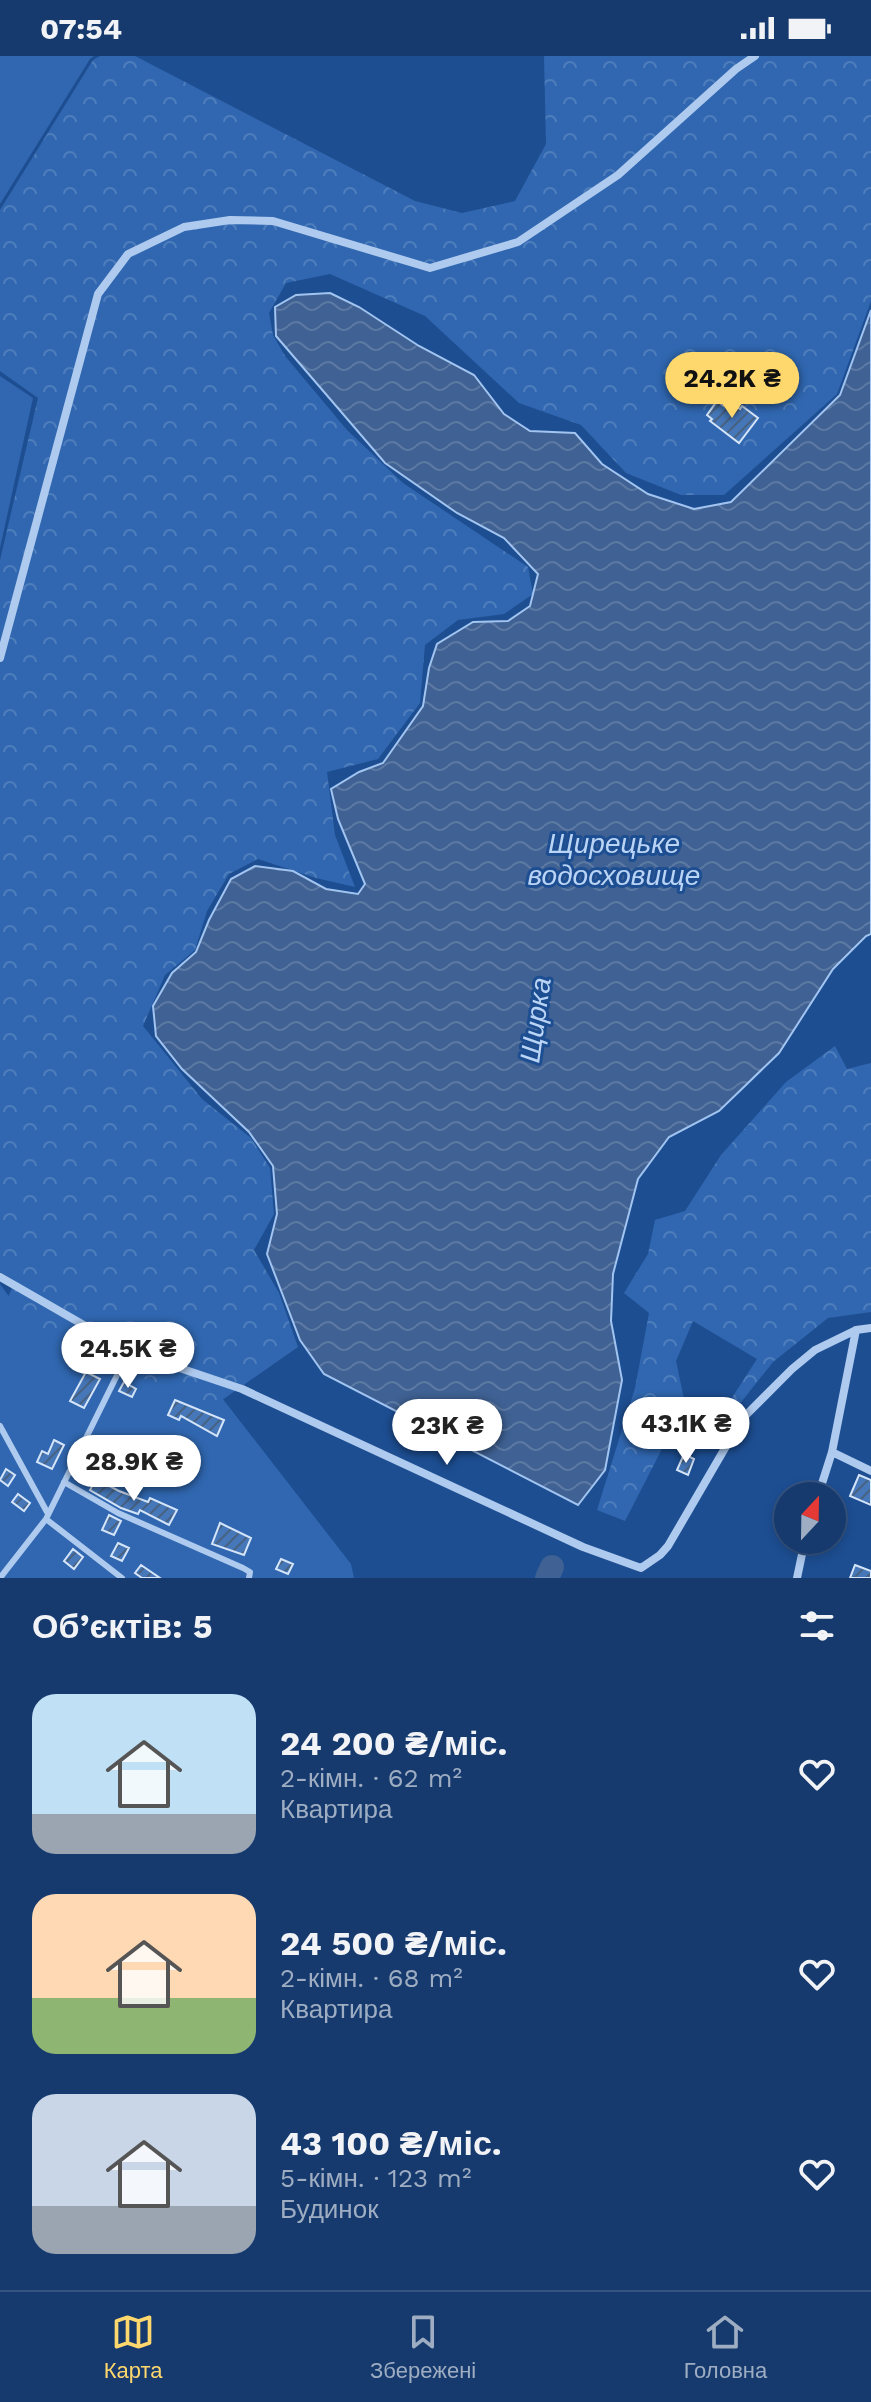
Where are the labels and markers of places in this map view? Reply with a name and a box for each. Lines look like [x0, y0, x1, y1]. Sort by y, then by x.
pin: 24.2K ₴ [658, 352, 806, 420]
pin: 24.5K ₴ [54, 1322, 202, 1390]
pin: 43.1K ₴ [612, 1397, 760, 1465]
pin: 23K ₴ [391, 1399, 503, 1467]
pin: 28.9K ₴ [60, 1435, 208, 1503]

